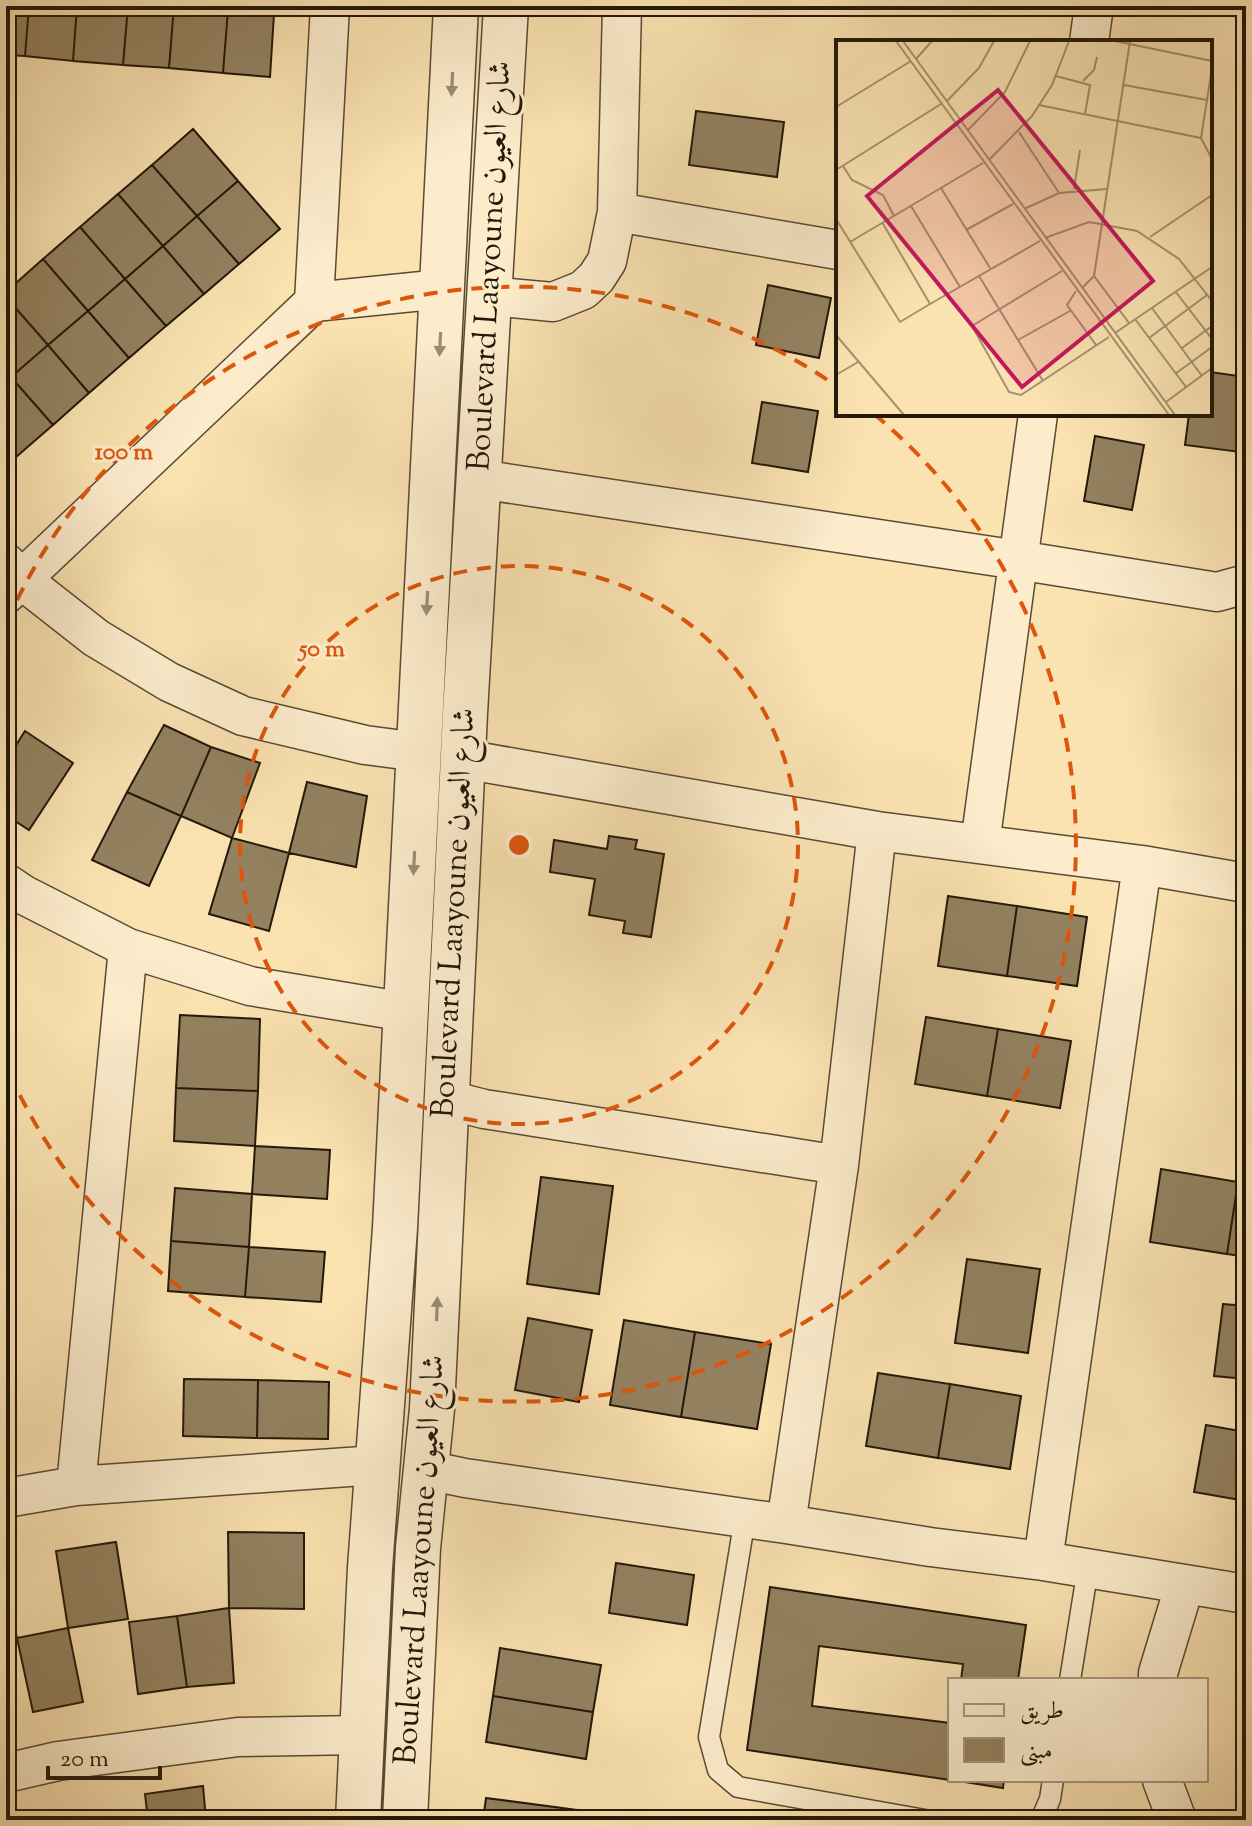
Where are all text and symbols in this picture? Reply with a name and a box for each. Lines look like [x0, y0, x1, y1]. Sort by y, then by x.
inset map [836, 40, 1212, 416]
street label: Boulevard Laayoune شارع العيون [457, 60, 526, 472]
one-way arrow [445, 72, 458, 97]
one-way arrow [433, 332, 446, 357]
text: 100 m [95, 436, 153, 470]
one-way arrow [420, 591, 433, 616]
text: 50 m [297, 633, 345, 667]
street label: Boulevard Laayoune شارع العيون [421, 707, 490, 1119]
centre of rings [505, 831, 533, 859]
one-way arrow [407, 851, 420, 876]
one-way arrow [430, 1296, 443, 1321]
street label: Boulevard Laayoune شارع العيون [384, 1353, 459, 1767]
legend [948, 1678, 1208, 1782]
text: طريق [1020, 1695, 1064, 1729]
scale bar [48, 1730, 160, 1780]
text: مبنى [1020, 1735, 1053, 1769]
text: 20 m [60, 1743, 109, 1777]

